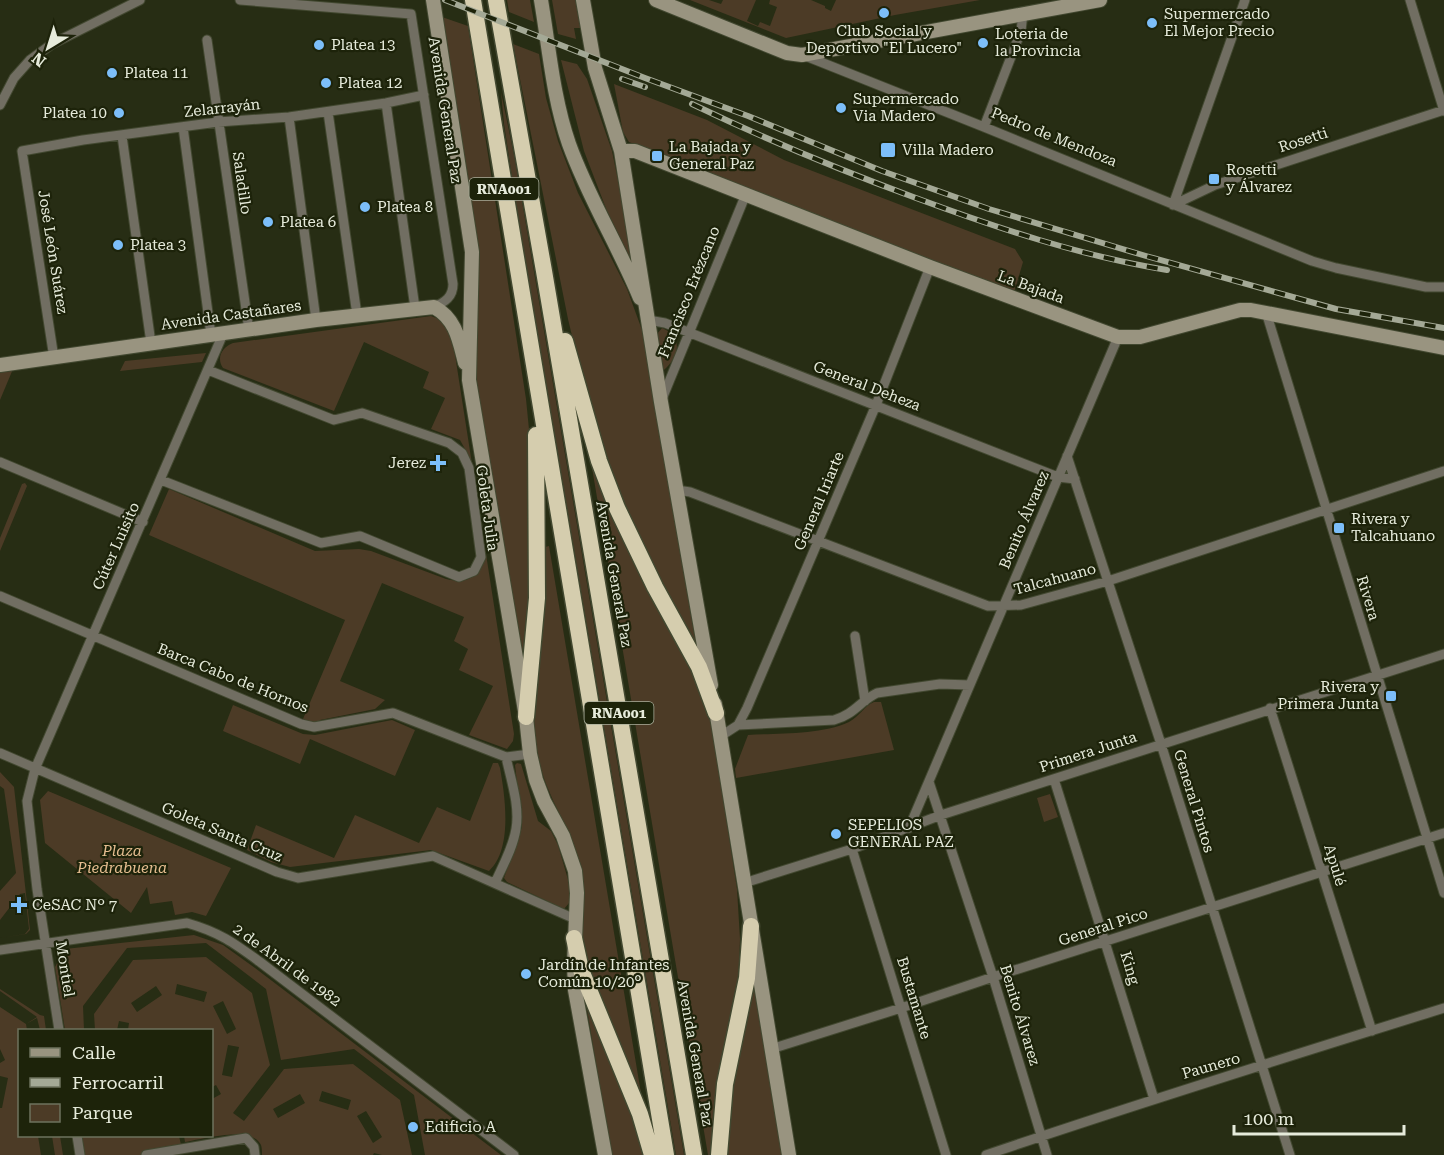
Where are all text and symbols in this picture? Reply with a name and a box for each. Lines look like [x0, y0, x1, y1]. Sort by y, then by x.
place label: Supermercado El Mejor Precio [1164, 5, 1274, 40]
marker: Club Social y Deportivo "El Lucero" [877, 6, 891, 20]
marker: Supermercado El Mejor Precio [1145, 16, 1159, 30]
north arrow [18, 18, 78, 78]
place label: Club Social y Deportivo "El Lucero" [806, 22, 962, 57]
place label: Loteria de la Provincia [995, 25, 1081, 60]
place label: Platea 13 [331, 36, 396, 54]
street label: Avenida General Paz [425, 36, 465, 184]
marker: Loteria de la Provincia [976, 36, 990, 50]
marker: Platea 13 [312, 38, 326, 52]
text: N [28, 48, 50, 71]
place label: Platea 11 [124, 64, 189, 82]
marker: Platea 11 [105, 66, 119, 80]
place label: Platea 12 [338, 74, 403, 92]
marker: Platea 12 [319, 76, 333, 90]
place label: Supermercado Via Madero [853, 90, 959, 125]
street label: Zelarrayán [183, 95, 261, 121]
marker: Supermercado Via Madero [834, 101, 848, 115]
place label: Platea 10 [43, 104, 107, 122]
street label: Pedro de Mendoza [989, 104, 1119, 170]
marker: Platea 10 [112, 106, 126, 120]
street label: Rosetti [1276, 124, 1330, 156]
place label: La Bajada y General Paz [669, 138, 754, 173]
marker: Villa Madero [879, 141, 897, 159]
place label: Villa Madero [902, 141, 994, 159]
marker: La Bajada y General Paz [650, 149, 664, 163]
street label: Saladillo [229, 151, 255, 215]
place label: Rosetti y Álvarez [1226, 161, 1292, 196]
marker: Rosetti y Álvarez [1207, 172, 1221, 186]
road number: RNA001 [470, 178, 538, 200]
street label: José León Suárez [34, 189, 72, 315]
place label: Platea 8 [377, 198, 433, 216]
marker: Platea 8 [358, 200, 372, 214]
place label: Platea 6 [280, 213, 336, 231]
marker: Platea 6 [261, 215, 275, 229]
street label: Francisco Erézcano [654, 223, 724, 361]
place label: Platea 3 [130, 236, 186, 254]
marker: Platea 3 [111, 238, 125, 252]
street label: La Bajada [995, 267, 1067, 307]
street label: Avenida Castañares [160, 296, 302, 334]
street label: General Deheza [811, 357, 923, 415]
street label: General Iriarte [790, 449, 848, 553]
place label: Jerez [388, 454, 426, 472]
marker: Jerez [431, 456, 445, 470]
street label: Goleta Julia [472, 464, 502, 552]
street label: Benito Álvarez [995, 468, 1053, 572]
street label: Cúter Luisito [89, 499, 143, 593]
street label: Avenida General Paz [592, 500, 636, 648]
place label: Rivera y Talcahuano [1351, 510, 1435, 545]
marker: Rivera y Talcahuano [1332, 521, 1346, 535]
street label: Talcahuano [1012, 559, 1098, 599]
street label: Rivera [1353, 573, 1383, 623]
street label: Barca Cabo de Hornos [155, 639, 311, 717]
place label: Rivera y Primera Junta [1278, 678, 1379, 713]
marker: Rivera y Primera Junta [1384, 689, 1398, 703]
road number: RNA001 [584, 702, 654, 724]
street label: Primera Junta [1037, 728, 1139, 776]
street label: General Pintos [1170, 747, 1218, 855]
street label: Goleta Santa Cruz [159, 798, 285, 866]
place label: SEPELIOS GENERAL PAZ [848, 816, 954, 851]
marker: SEPELIOS GENERAL PAZ [829, 827, 843, 841]
park label: Plaza Piedrabuena [76, 842, 167, 877]
street label: Apulé [1320, 842, 1350, 888]
marker: CeSAC Nº 7 [10, 896, 28, 914]
place label: CeSAC Nº 7 [32, 896, 117, 914]
street label: General Pico [1056, 904, 1150, 950]
street label: 2 de Abril de 1982 [230, 920, 344, 1010]
street label: Montiel [52, 940, 78, 998]
street label: King [1116, 949, 1144, 987]
street label: Bustamante [893, 955, 935, 1041]
place label: Jardín de Infantes Común 10/20° [538, 956, 669, 991]
street label: Benito Álvarez [996, 962, 1044, 1068]
marker: Jardín de Infantes Común 10/20° [519, 967, 533, 981]
street label: Avenida General Paz [673, 979, 717, 1127]
legend [18, 1029, 213, 1137]
text: Calle [72, 1042, 116, 1063]
street label: Paunero [1180, 1049, 1242, 1083]
text: Ferrocarril [72, 1072, 164, 1093]
scale bar [1234, 1098, 1404, 1136]
text: Parque [72, 1102, 133, 1123]
text: 100 m [1243, 1108, 1294, 1129]
place label: Edificio A [425, 1118, 496, 1136]
marker: Edificio A [406, 1120, 420, 1134]

